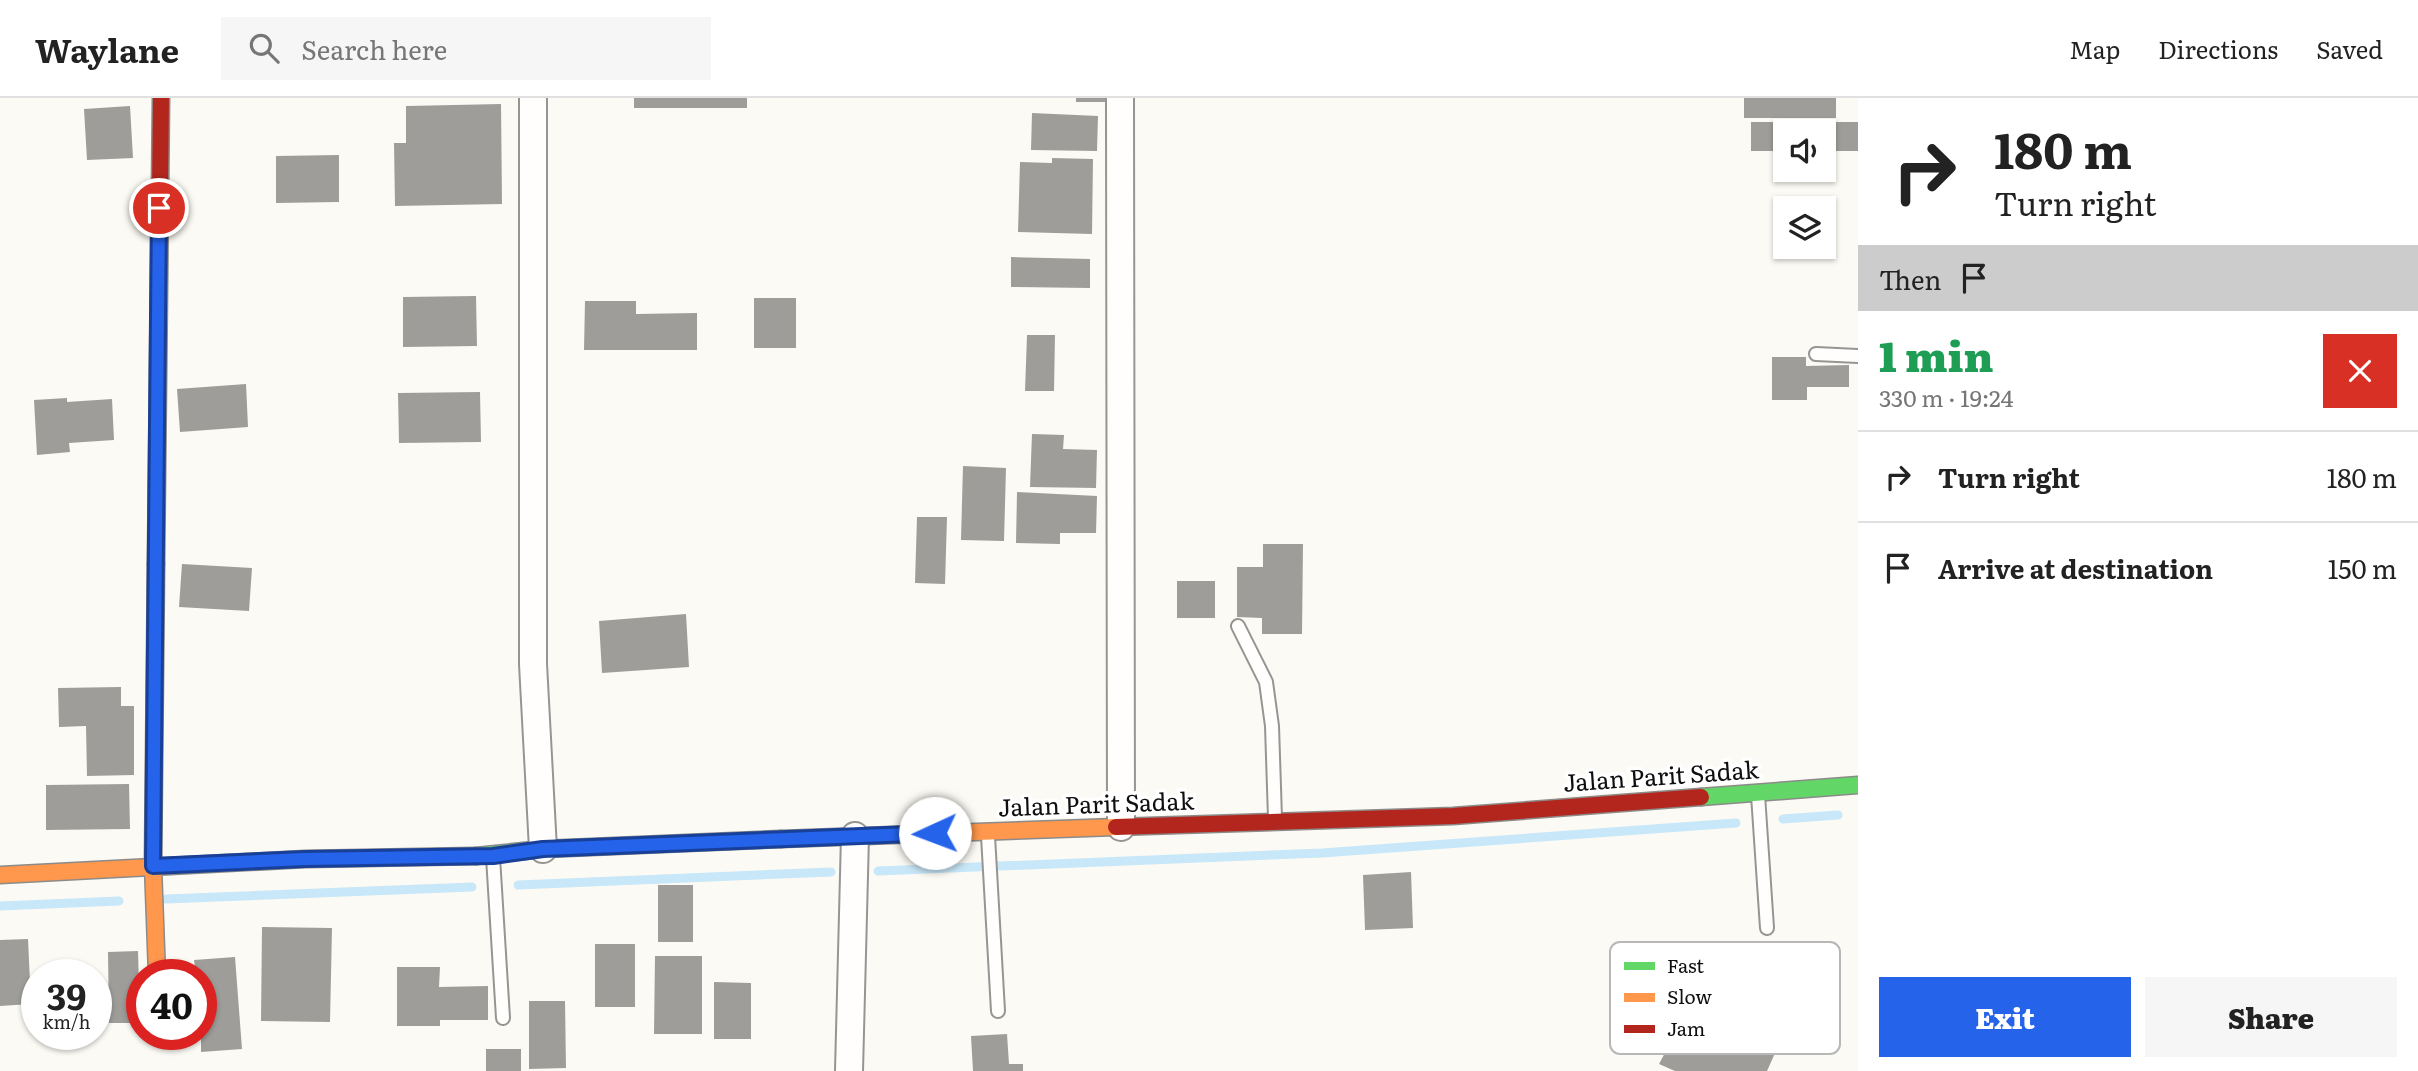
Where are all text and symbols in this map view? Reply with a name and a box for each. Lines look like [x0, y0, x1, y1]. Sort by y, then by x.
search box [221, 17, 711, 80]
text: Waylane [35, 24, 179, 73]
icon: search [245, 29, 283, 67]
text: Search here [301, 29, 447, 68]
text: Map [2069, 31, 2120, 66]
text: Directions [2158, 31, 2278, 66]
text: Saved [2316, 31, 2383, 66]
text: 180 m [1994, 111, 2132, 184]
map controls [1773, 119, 1836, 259]
button: sound [1773, 119, 1836, 182]
icon: right [1879, 126, 1970, 217]
pin [129, 178, 189, 238]
text: Turn right [1994, 178, 2156, 226]
icon: arrive [140, 189, 178, 227]
button: layers [1773, 196, 1836, 259]
text: Then [1879, 259, 1941, 298]
icon: arrive [1955, 259, 1993, 297]
text: 1 min [1879, 323, 1994, 385]
button: close [2323, 334, 2397, 408]
text: 330 m · 19:24 [1879, 380, 2013, 414]
text: Turn right [1938, 457, 2080, 496]
text: 180 m [2327, 457, 2397, 496]
icon: right [1879, 458, 1917, 496]
text: Arrive at destination [1938, 548, 2213, 587]
text: 150 m [2328, 548, 2397, 587]
icon: arrive [1879, 549, 1917, 587]
street label: Jalan Parit Sadak [1562, 750, 1760, 799]
street label: Jalan Parit Sadak [997, 782, 1195, 823]
position arrow [898, 796, 972, 870]
legend [1610, 942, 1840, 1054]
text: Fast [1667, 951, 1704, 979]
speed limit sign: 40 [126, 959, 217, 1050]
text: 39 [47, 969, 86, 1021]
button: Exit [1879, 977, 2131, 1057]
button: Share [2145, 977, 2397, 1057]
text: Slow [1667, 982, 1712, 1010]
text: km/h [43, 1008, 90, 1035]
text: Jam [1667, 1014, 1705, 1042]

